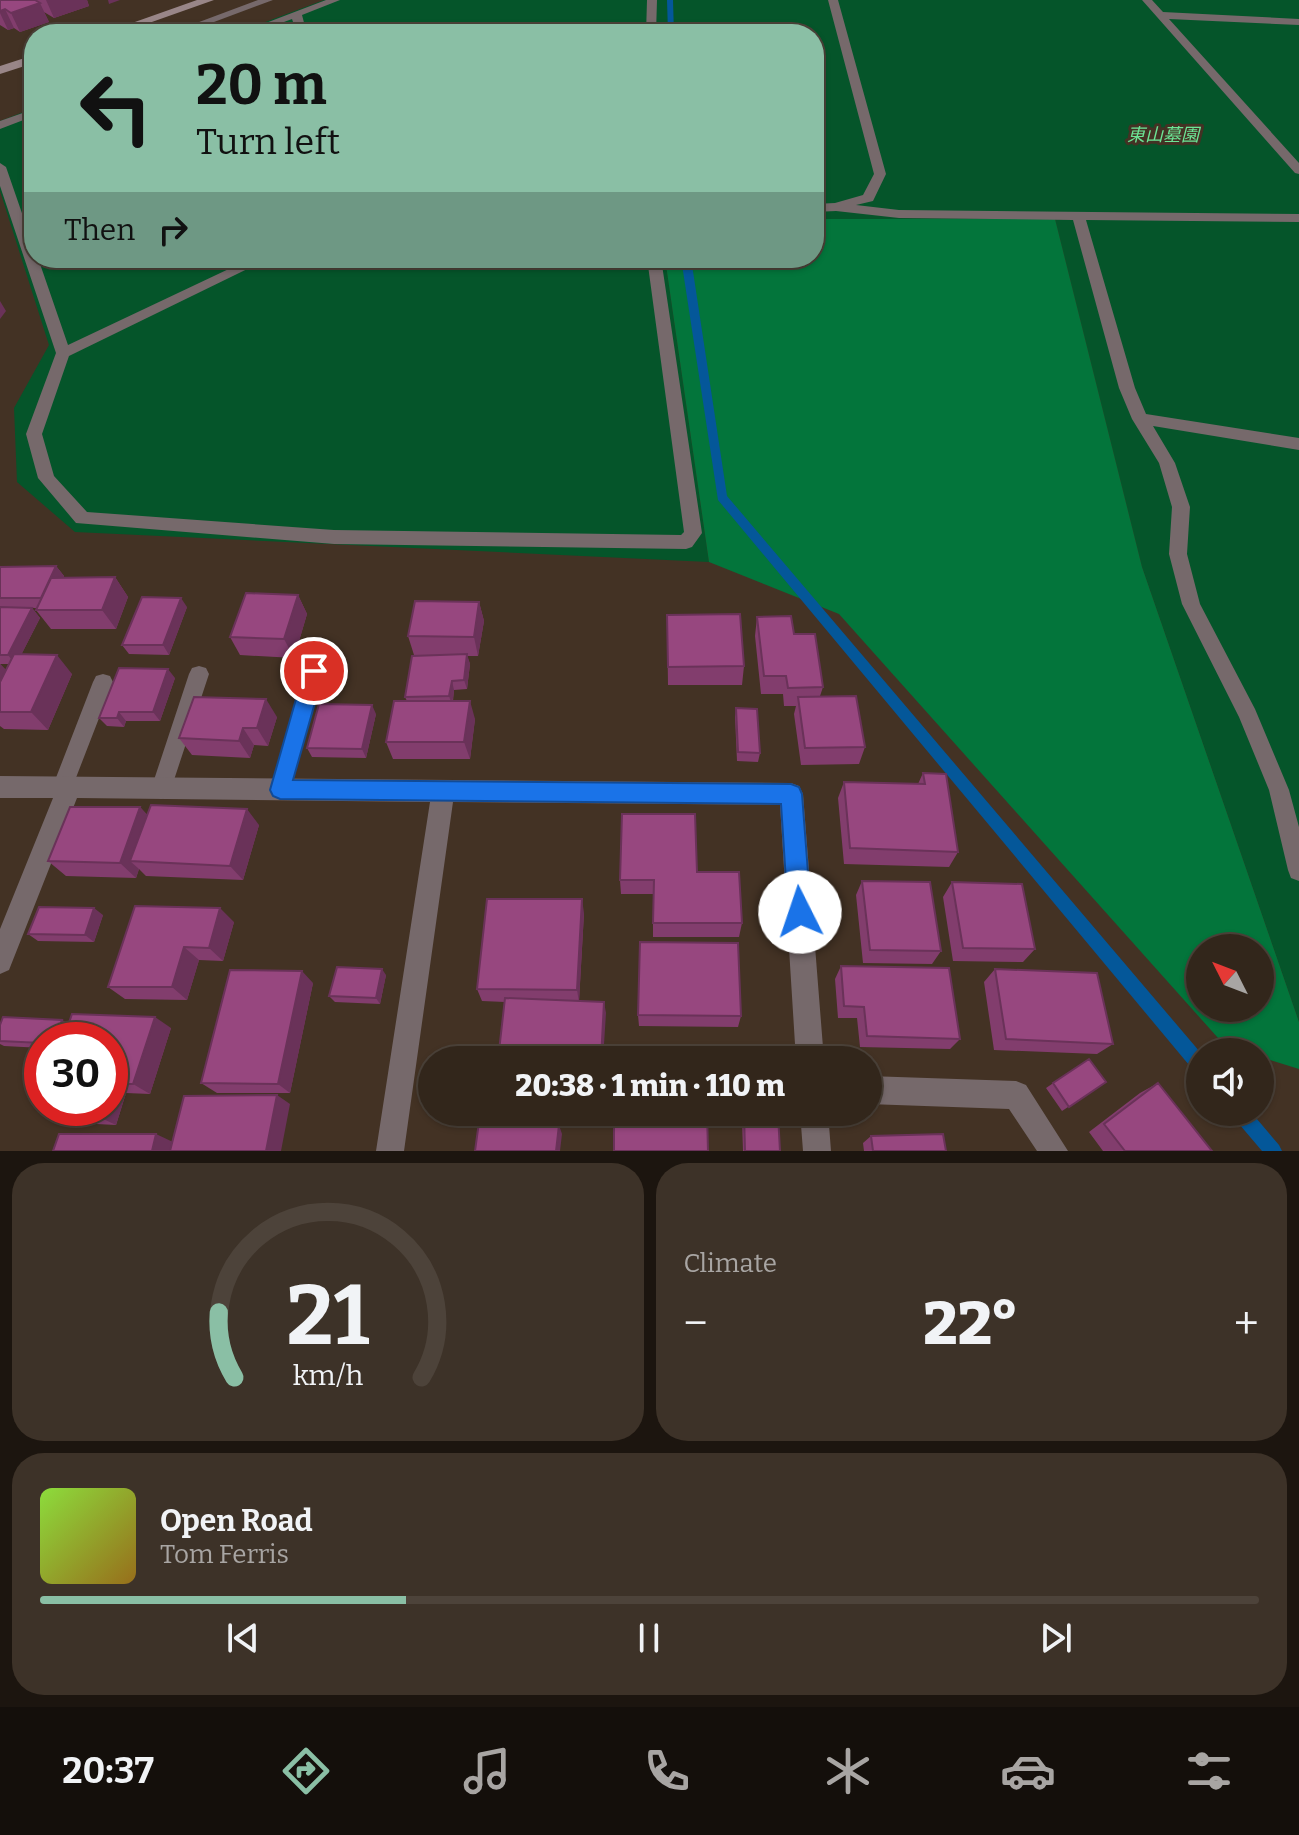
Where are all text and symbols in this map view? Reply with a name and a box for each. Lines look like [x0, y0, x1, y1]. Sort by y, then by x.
text: 20 m [196, 52, 327, 119]
icon: left [64, 56, 168, 160]
text: Turn left [196, 120, 340, 164]
park label: 東山墓園 [1127, 124, 1202, 146]
icon: right [151, 208, 195, 252]
text: Then [64, 212, 135, 248]
pin [280, 637, 348, 705]
icon: arrive [292, 649, 336, 693]
position arrow [758, 870, 842, 954]
north arrow [1186, 934, 1274, 1022]
map controls [1186, 934, 1274, 1126]
speed limit sign: 30 [24, 1022, 128, 1126]
button: sound [1186, 1038, 1274, 1126]
text: 20:38 · 1 min · 110 m [515, 1068, 785, 1104]
text: Climate [684, 1248, 777, 1279]
text: 21 [286, 1266, 369, 1366]
text: 22° [923, 1288, 1018, 1360]
text: − [684, 1297, 708, 1350]
text: + [1234, 1297, 1259, 1350]
text: km/h [292, 1358, 363, 1393]
text: Open Road [160, 1503, 313, 1539]
text: Tom Ferris [160, 1539, 289, 1570]
icon: previous [221, 1616, 265, 1660]
icon: pause [627, 1616, 671, 1660]
icon: next [1034, 1616, 1078, 1660]
icon: directions [278, 1743, 334, 1799]
icon: music [459, 1743, 515, 1799]
icon: phone [639, 1743, 695, 1799]
icon: climate [820, 1743, 876, 1799]
icon: car [1000, 1743, 1056, 1799]
icon: filters [1181, 1743, 1237, 1799]
text: 20:37 [62, 1749, 154, 1793]

